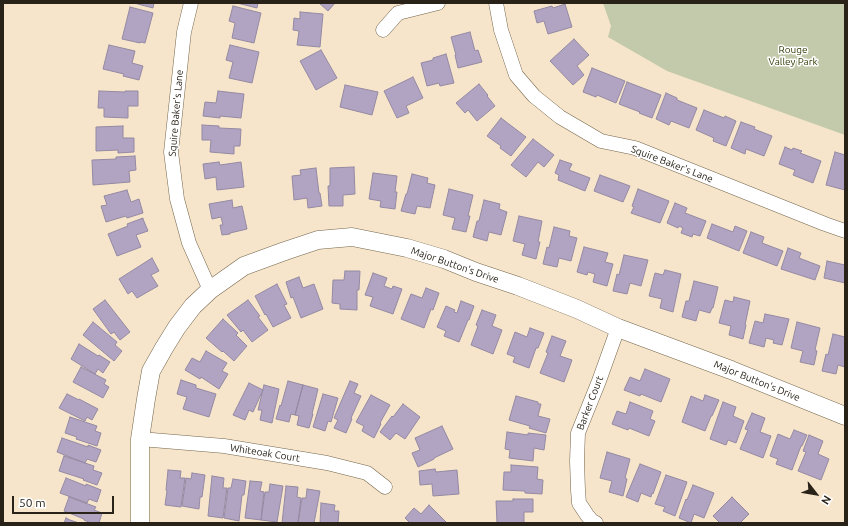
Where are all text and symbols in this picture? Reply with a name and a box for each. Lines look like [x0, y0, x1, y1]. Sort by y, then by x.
park label: Rouge Valley Park [768, 44, 818, 68]
street label: Squire Baker's Lane [166, 69, 186, 157]
street label: Squire Baker's Lane [629, 143, 715, 185]
street label: Major Button's Drive [409, 244, 501, 286]
street label: Major Button's Drive [712, 358, 802, 404]
street label: Barker Court [574, 374, 606, 432]
street label: Whiteoak Court [229, 442, 301, 464]
north arrow [796, 474, 836, 514]
scale bar [14, 488, 116, 514]
text: N [819, 494, 834, 507]
text: 50 m [19, 496, 46, 509]

